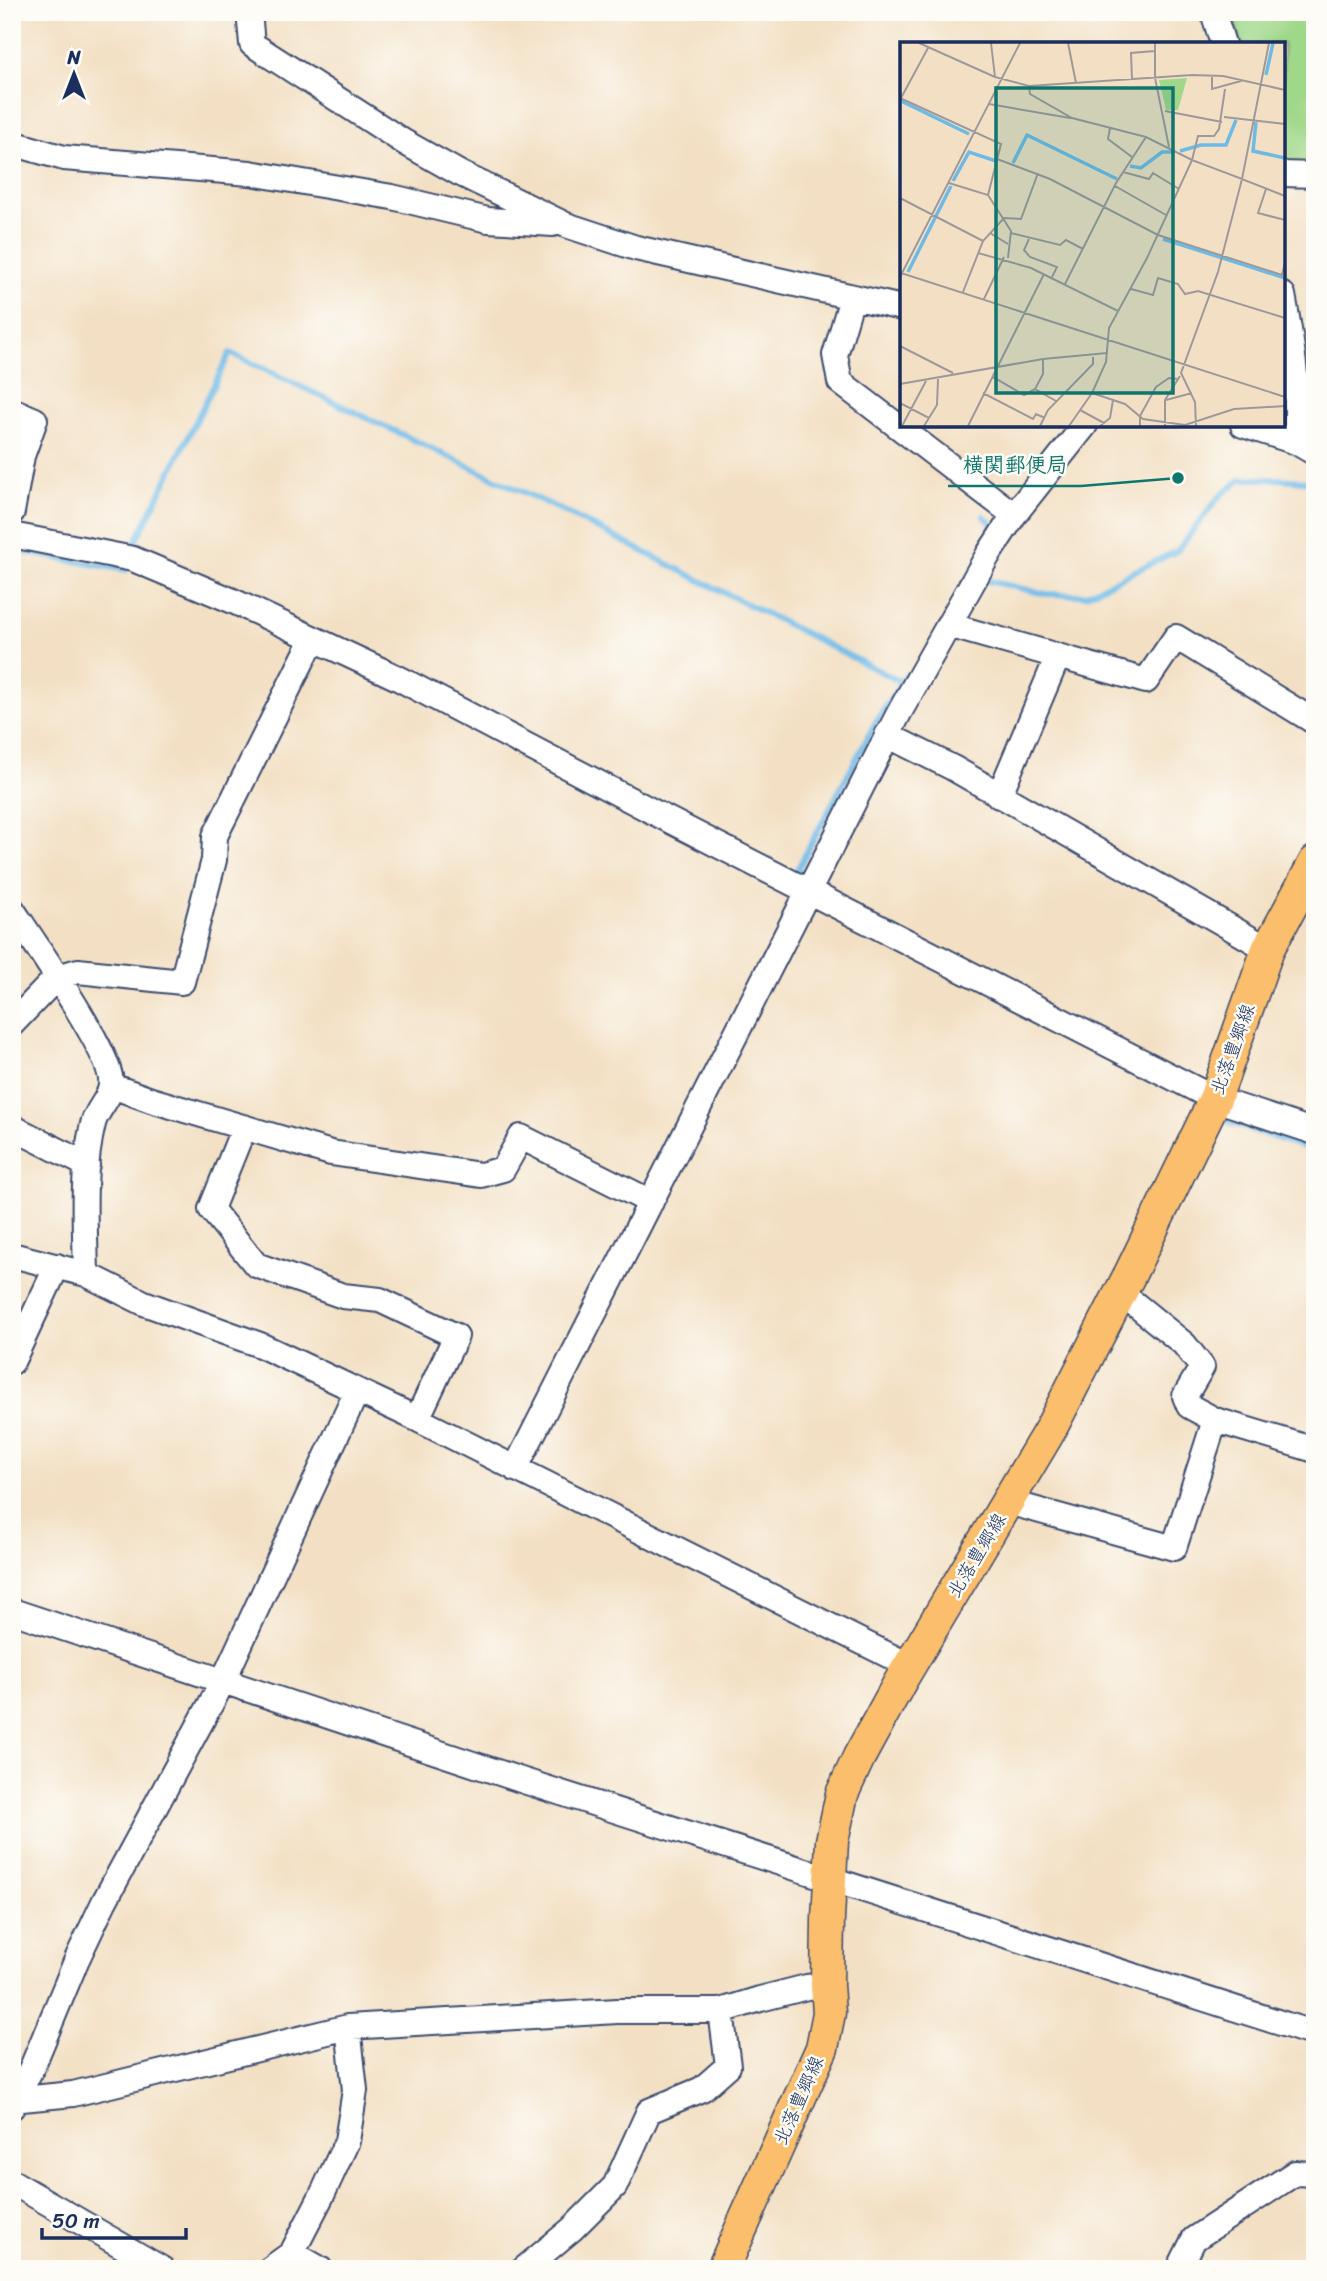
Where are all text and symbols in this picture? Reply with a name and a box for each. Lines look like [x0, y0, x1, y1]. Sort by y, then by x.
north arrow [38, 38, 108, 108]
text: N [66, 41, 81, 74]
inset map [900, 42, 1285, 427]
callout: 横関郵便局 [948, 444, 1081, 486]
text: 横関郵便局 [963, 446, 1068, 484]
street label: 北落豊郷線 [1201, 999, 1264, 1099]
street label: 北落豊郷線 [938, 1506, 1015, 1604]
street label: 北落豊郷線 [764, 2050, 833, 2150]
scale bar [42, 2197, 186, 2241]
text: 50 m [52, 2202, 100, 2240]

